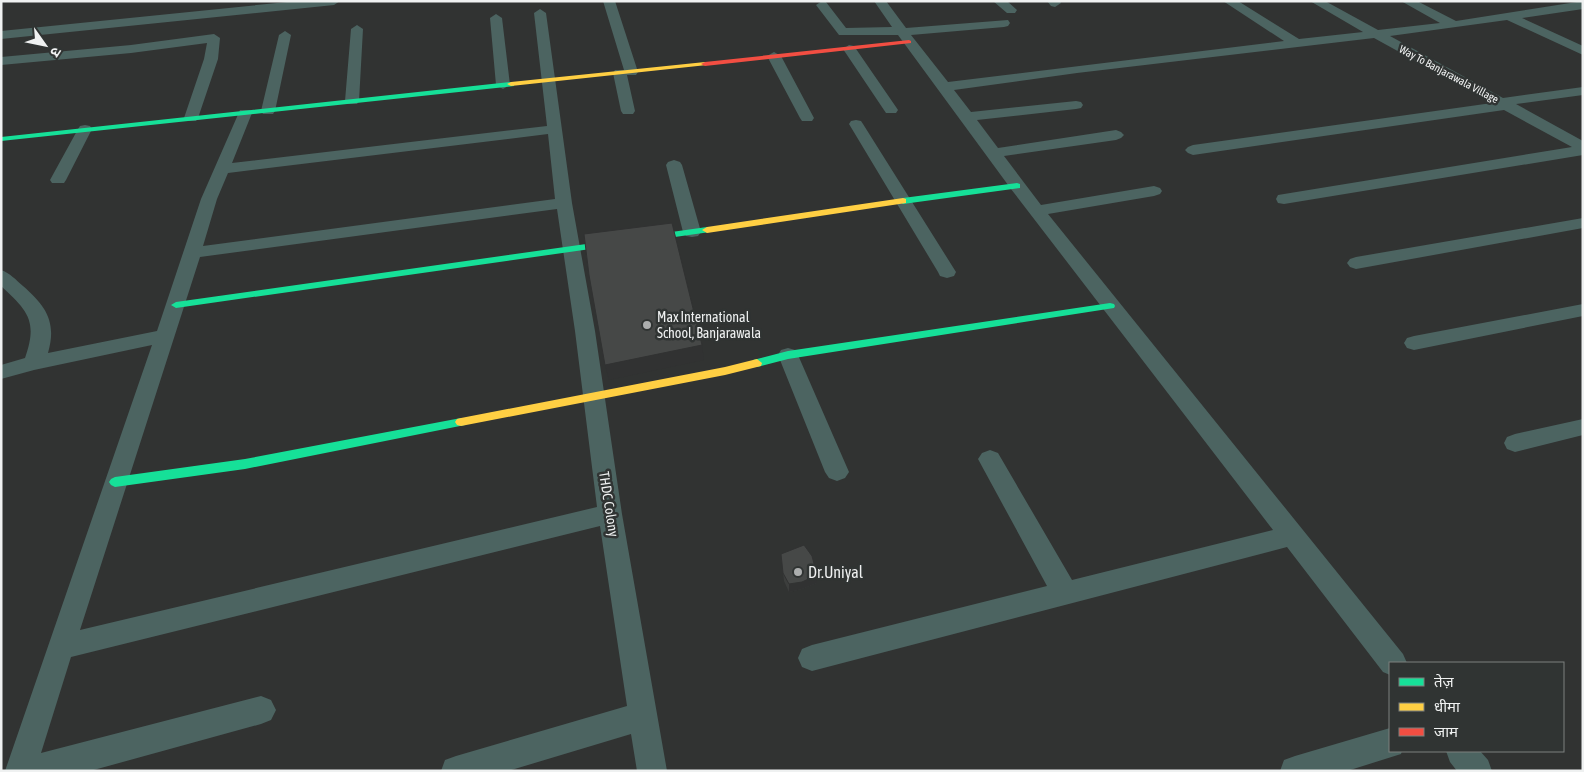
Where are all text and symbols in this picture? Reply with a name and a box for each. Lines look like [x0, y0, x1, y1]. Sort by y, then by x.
north arrow [20, 20, 70, 70]
street label: Way To Banjarawala Village [1397, 43, 1501, 105]
text: उ [47, 44, 65, 61]
place label: Max International School, Banjarawala [657, 309, 761, 341]
marker: Max International School, Banjarawala [641, 319, 653, 331]
street label: THDC Colony [596, 470, 622, 538]
place label: Dr.Uniyal [808, 563, 864, 582]
marker: Dr.Uniyal [792, 566, 804, 578]
legend [1389, 662, 1564, 752]
text: तेज़ [1434, 673, 1455, 690]
text: धीमा [1434, 698, 1461, 715]
text: जाम [1434, 723, 1459, 740]

